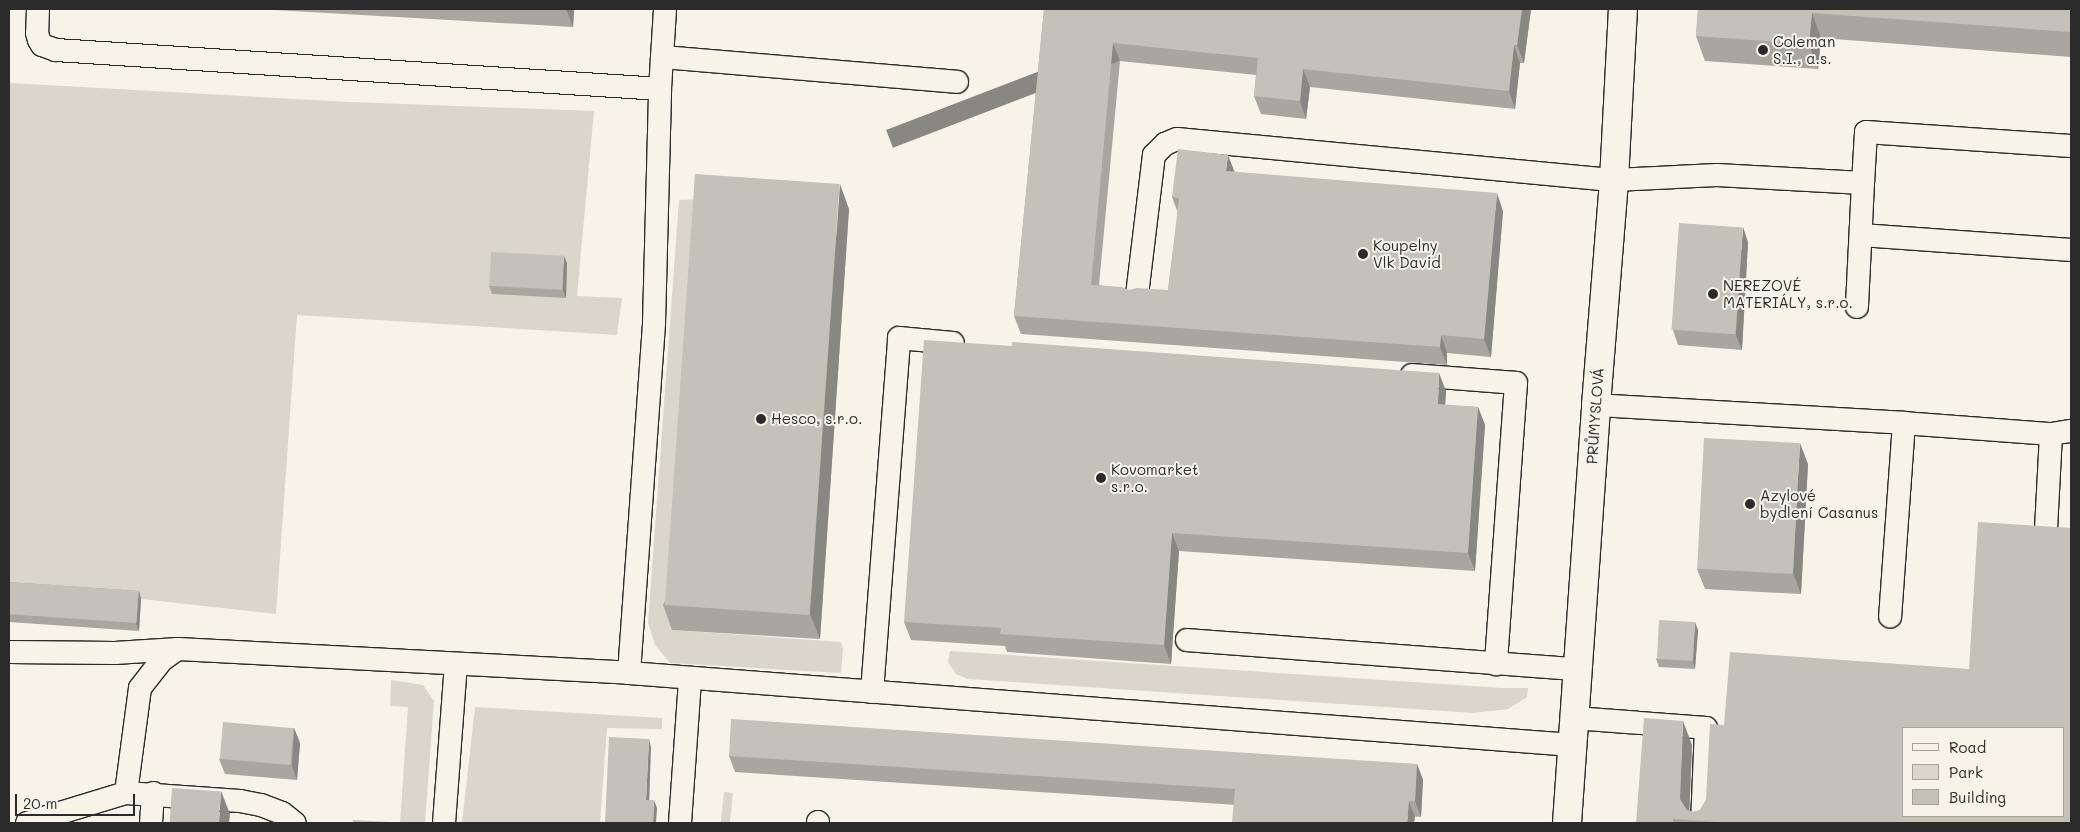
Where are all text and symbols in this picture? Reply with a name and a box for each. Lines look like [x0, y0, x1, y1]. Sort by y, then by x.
place label: Coleman S.I., a.s. [1773, 32, 1835, 67]
marker: Coleman S.I., a.s. [1757, 44, 1769, 56]
place label: Koupelny Vlk David [1373, 236, 1441, 271]
marker: Koupelny Vlk David [1357, 248, 1369, 260]
place label: NEREZOVÉ MATERIÁLY, s.r.o. [1723, 276, 1853, 311]
marker: NEREZOVÉ MATERIÁLY, s.r.o. [1707, 288, 1719, 300]
street label: PRŮMYSLOVÁ [1583, 367, 1607, 465]
place label: Hesco, s.r.o. [771, 410, 862, 428]
marker: Hesco, s.r.o. [755, 413, 767, 425]
place label: Kovomarket s.r.o. [1111, 460, 1199, 495]
marker: Kovomarket s.r.o. [1095, 472, 1107, 484]
place label: Azylové bydlení Casanus [1760, 486, 1878, 521]
marker: Azylové bydlení Casanus [1744, 498, 1756, 510]
legend [1902, 727, 2065, 817]
text: Road [1949, 737, 1986, 757]
text: Park [1949, 762, 1983, 782]
scale bar [18, 784, 138, 816]
text: Building [1949, 787, 2006, 807]
text: 20 m [23, 793, 57, 813]

